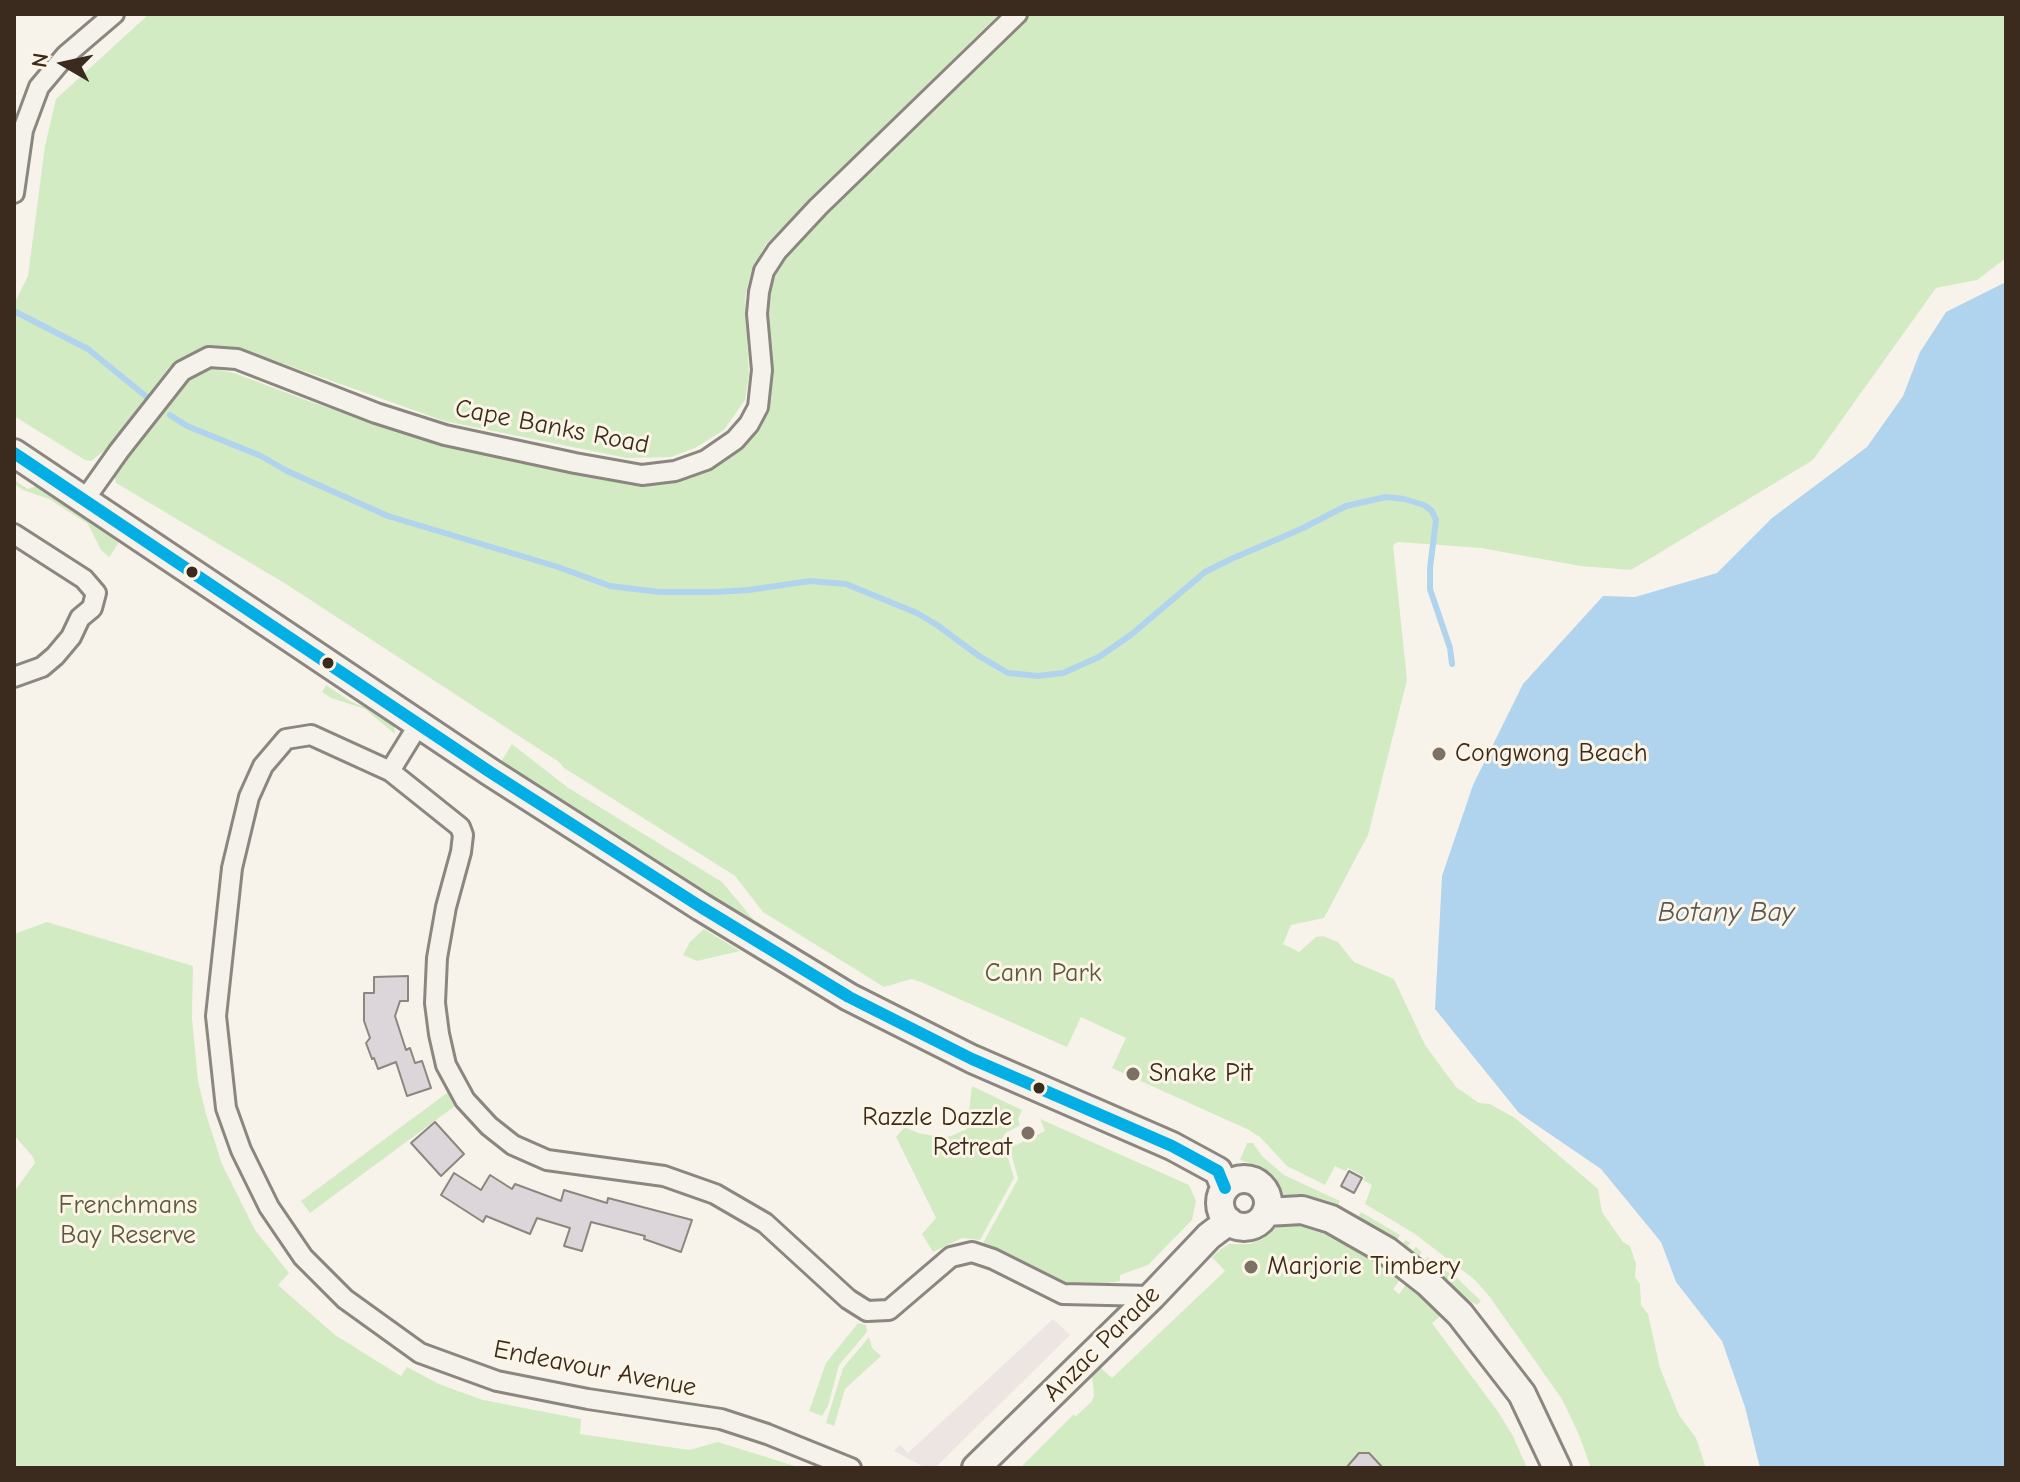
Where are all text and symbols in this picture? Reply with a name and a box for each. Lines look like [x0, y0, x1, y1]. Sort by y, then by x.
north arrow [24, 24, 104, 104]
text: N [26, 51, 54, 69]
street label: Cape Banks Road [452, 393, 652, 461]
unlabelled marker [184, 564, 200, 580]
unlabelled marker [320, 655, 336, 671]
place label: Congwong Beach [1455, 738, 1648, 770]
marker: Congwong Beach [1430, 745, 1448, 763]
water label: Botany Bay [1658, 896, 1794, 930]
park label: Cann Park [985, 958, 1101, 990]
place label: Snake Pit [1149, 1058, 1253, 1090]
marker: Snake Pit [1124, 1065, 1142, 1083]
unlabelled marker [1031, 1080, 1047, 1096]
place label: Razzle Dazzle Retreat [862, 1102, 1012, 1164]
marker: Razzle Dazzle Retreat [1019, 1124, 1037, 1142]
park label: Frenchmans Bay Reserve [59, 1190, 197, 1252]
place label: Marjorie Timbery [1267, 1251, 1460, 1283]
marker: Marjorie Timbery [1242, 1258, 1260, 1276]
street label: Anzac Parade [1037, 1279, 1167, 1409]
street label: Endeavour Avenue [491, 1334, 699, 1404]

